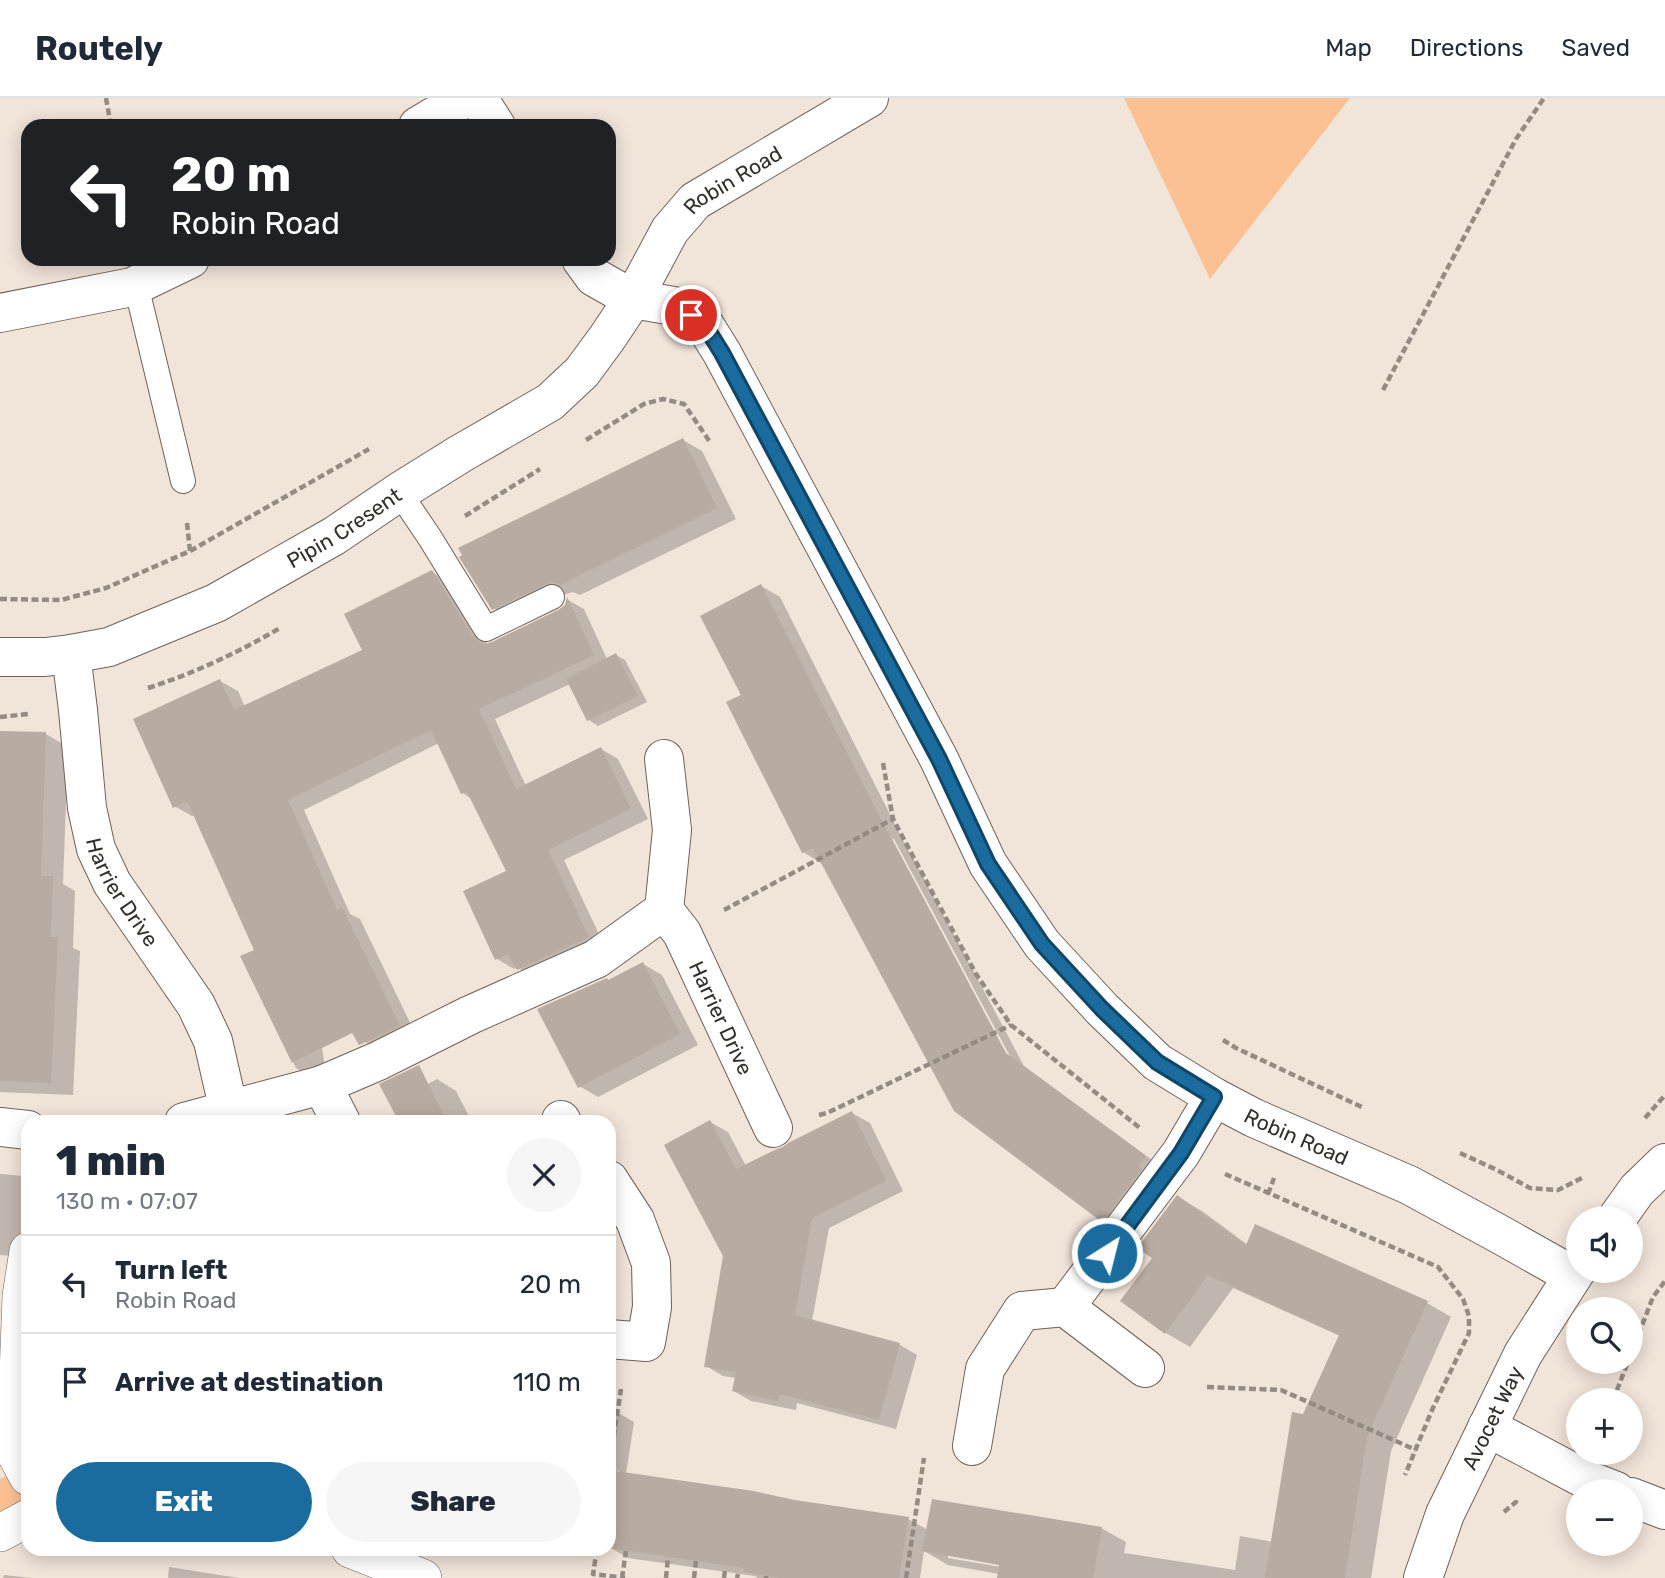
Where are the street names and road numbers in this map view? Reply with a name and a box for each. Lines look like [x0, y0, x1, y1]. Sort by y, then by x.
street label: Robin Road [677, 140, 786, 219]
street label: Pipin Cresent [282, 482, 406, 573]
street label: Harrier Drive [81, 835, 164, 951]
street label: Harrier Drive [684, 957, 759, 1079]
street label: Robin Road [1240, 1103, 1352, 1170]
street label: Avocet Way [1456, 1361, 1528, 1474]

